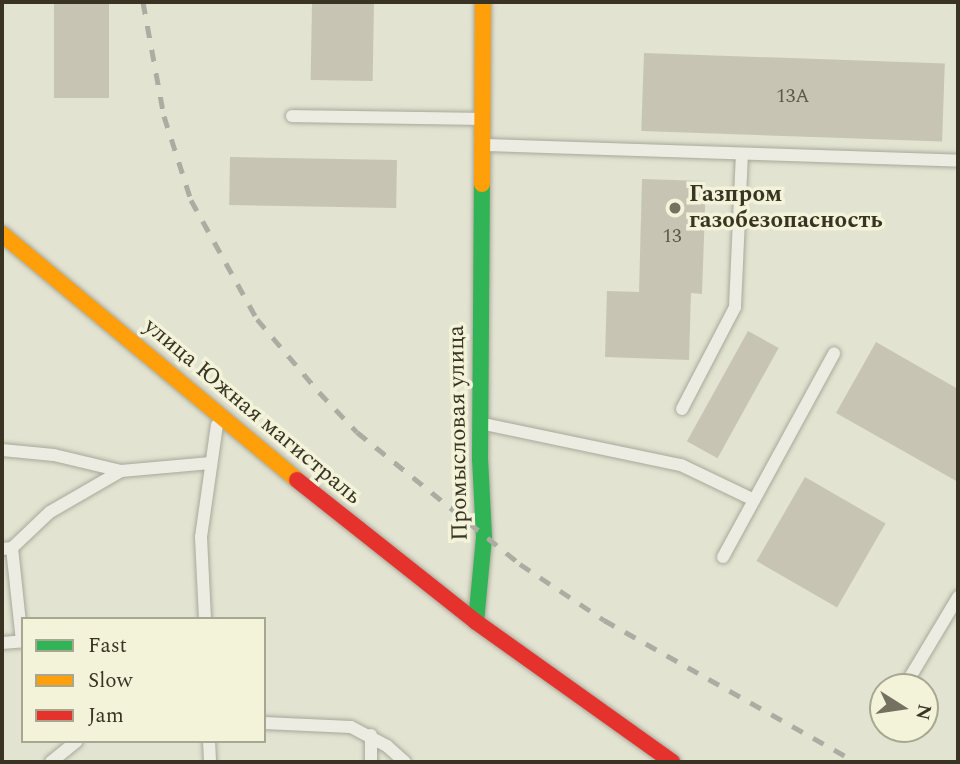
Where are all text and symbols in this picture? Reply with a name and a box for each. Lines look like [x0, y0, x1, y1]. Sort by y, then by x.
house number: 13А [776, 86, 810, 108]
place label: Газпром газобезопасность [689, 181, 883, 235]
marker: Газпром газобезопасность [667, 200, 683, 216]
house number: 13 [663, 226, 681, 248]
street label: улица Южная магистраль [138, 313, 366, 511]
street label: Промысловая улица [443, 325, 475, 541]
legend [21, 617, 266, 743]
text: Fast [88, 630, 127, 662]
text: Slow [88, 665, 132, 697]
north arrow [869, 673, 939, 743]
text: Jam [88, 700, 124, 732]
text: N [907, 701, 939, 723]

